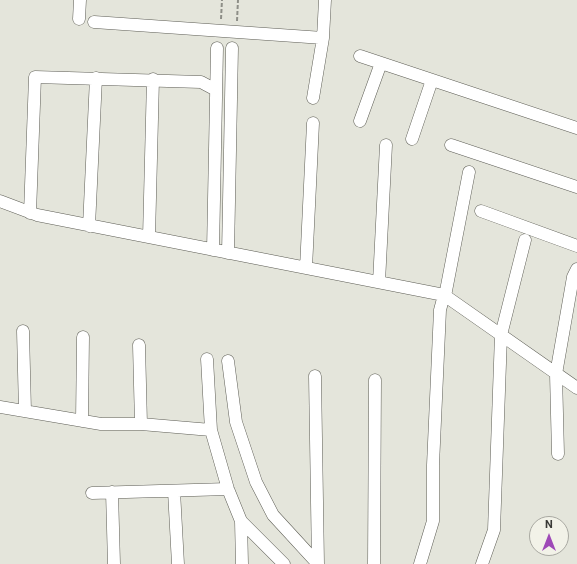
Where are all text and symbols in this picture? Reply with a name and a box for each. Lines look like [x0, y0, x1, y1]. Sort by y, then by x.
north arrow [529, 516, 569, 556]
text: N [545, 518, 553, 531]

